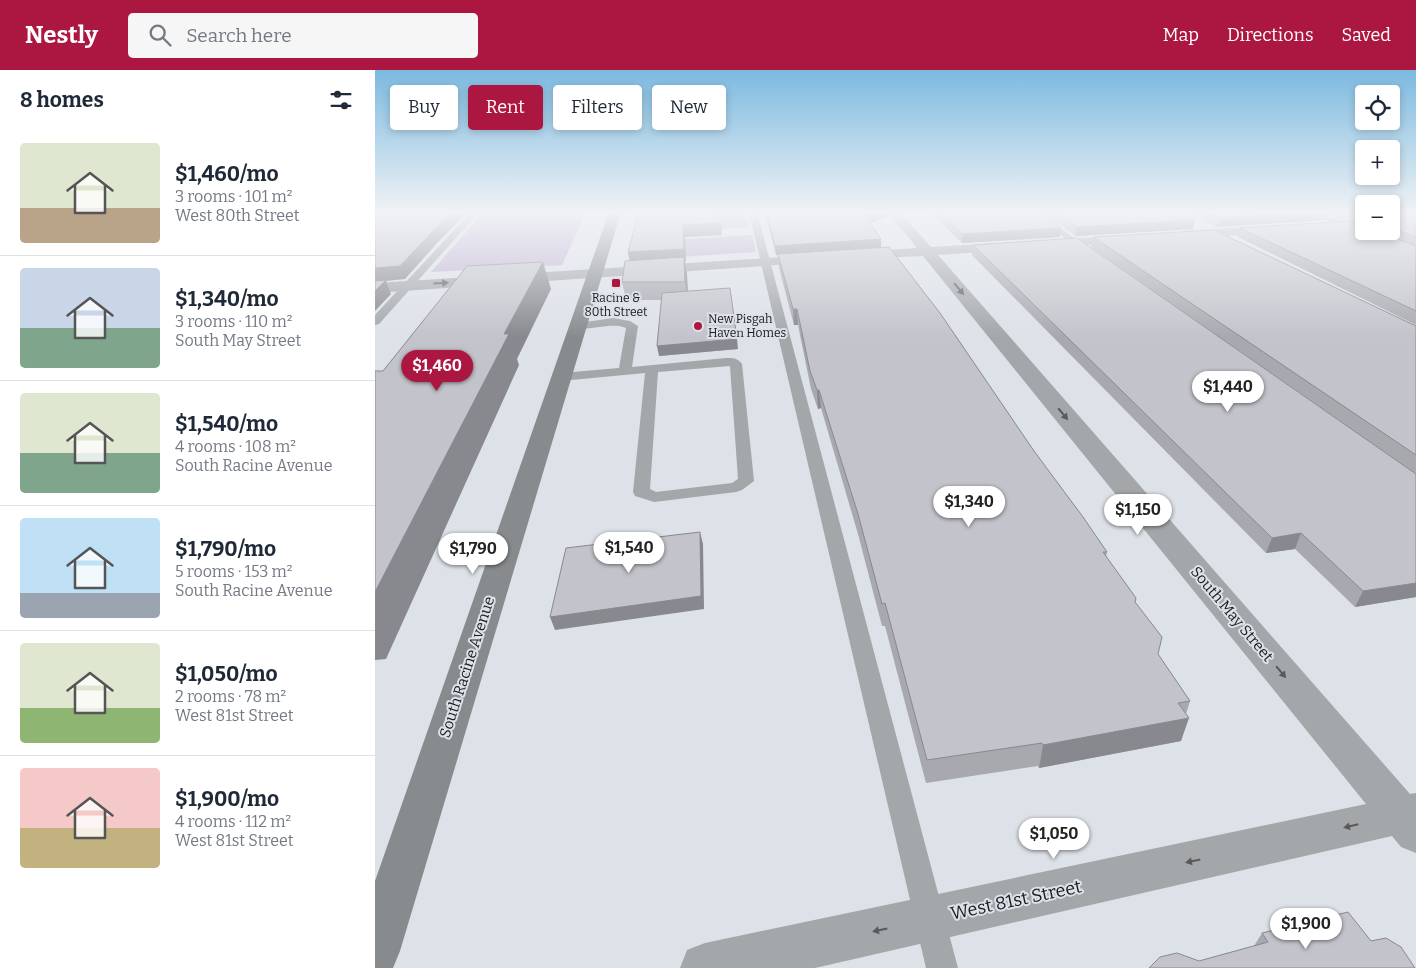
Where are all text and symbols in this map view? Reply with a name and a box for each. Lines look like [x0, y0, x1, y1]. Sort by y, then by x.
search box [128, 13, 478, 58]
text: Nestly [25, 21, 98, 49]
icon: search [146, 21, 174, 49]
text: Search here [186, 24, 292, 47]
text: Map [1163, 24, 1199, 46]
text: Directions [1227, 24, 1314, 46]
text: Saved [1342, 24, 1391, 46]
chip: Buy [390, 85, 458, 130]
chip: Rent [468, 85, 543, 130]
chip: Filters [553, 85, 642, 130]
chip: New [652, 85, 726, 130]
map controls [1355, 85, 1400, 240]
button: locate [1355, 85, 1400, 130]
icon: filters [327, 86, 355, 114]
text: 8 homes [20, 87, 104, 113]
button: + [1355, 140, 1400, 185]
text: $1,460/mo [175, 161, 279, 187]
icon: home [60, 163, 120, 223]
text: 3 rooms · 101 m² [175, 187, 292, 206]
button: − [1355, 195, 1400, 240]
text: West 80th Street [175, 206, 299, 225]
marker: Racine & 80th Street [610, 277, 622, 289]
one-way arrow [433, 279, 449, 287]
one-way arrow [953, 283, 964, 296]
text: $1,340/mo [175, 286, 279, 312]
icon: home [60, 288, 120, 348]
place label: Racine & 80th Street [585, 291, 648, 319]
text: 3 rooms · 110 m² [175, 312, 293, 331]
place label: New Pisgah Haven Homes [708, 312, 787, 340]
marker: New Pisgah Haven Homes [692, 320, 704, 332]
text: South May Street [175, 331, 301, 350]
pin: $1,460 [396, 350, 478, 392]
text: $1,460 [412, 356, 462, 375]
pin: $1,440 [1187, 370, 1269, 413]
text: $1,440 [1203, 377, 1253, 396]
one-way arrow [1058, 407, 1069, 420]
text: $1,540/mo [175, 411, 278, 437]
icon: home [60, 413, 120, 473]
text: 4 rooms · 108 m² [175, 437, 296, 456]
text: South Racine Avenue [175, 456, 332, 475]
pin: $1,340 [928, 486, 1010, 528]
text: $1,340 [944, 492, 994, 511]
pin: $1,150 [1097, 494, 1179, 536]
text: $1,150 [1115, 500, 1161, 519]
pin: $1,790 [432, 532, 514, 575]
pin: $1,540 [588, 532, 670, 574]
text: $1,790/mo [175, 536, 276, 562]
icon: home [60, 538, 120, 598]
text: $1,540 [604, 538, 654, 557]
text: $1,790 [449, 539, 497, 558]
text: 5 rooms · 153 m² [175, 562, 292, 581]
street label: South May Street [1187, 563, 1277, 666]
text: South Racine Avenue [175, 581, 332, 600]
street label: South Racine Avenue [436, 594, 498, 740]
text: $1,050/mo [175, 661, 278, 687]
icon: home [60, 663, 120, 723]
one-way arrow [1275, 665, 1286, 678]
text: 2 rooms · 78 m² [175, 687, 286, 706]
text: West 81st Street [175, 706, 294, 725]
text: $1,900/mo [175, 786, 279, 812]
icon: home [60, 788, 120, 848]
text: 4 rooms · 112 m² [175, 812, 291, 831]
pin: $1,050 [1013, 818, 1095, 860]
one-way arrow [1344, 822, 1359, 830]
text: $1,050 [1030, 824, 1078, 843]
text: West 81st Street [175, 831, 294, 850]
one-way arrow [1185, 857, 1200, 865]
street label: West 81st Street [948, 875, 1084, 925]
pin: $1,900 [1265, 908, 1347, 950]
text: $1,900 [1281, 914, 1331, 933]
one-way arrow [872, 926, 888, 934]

